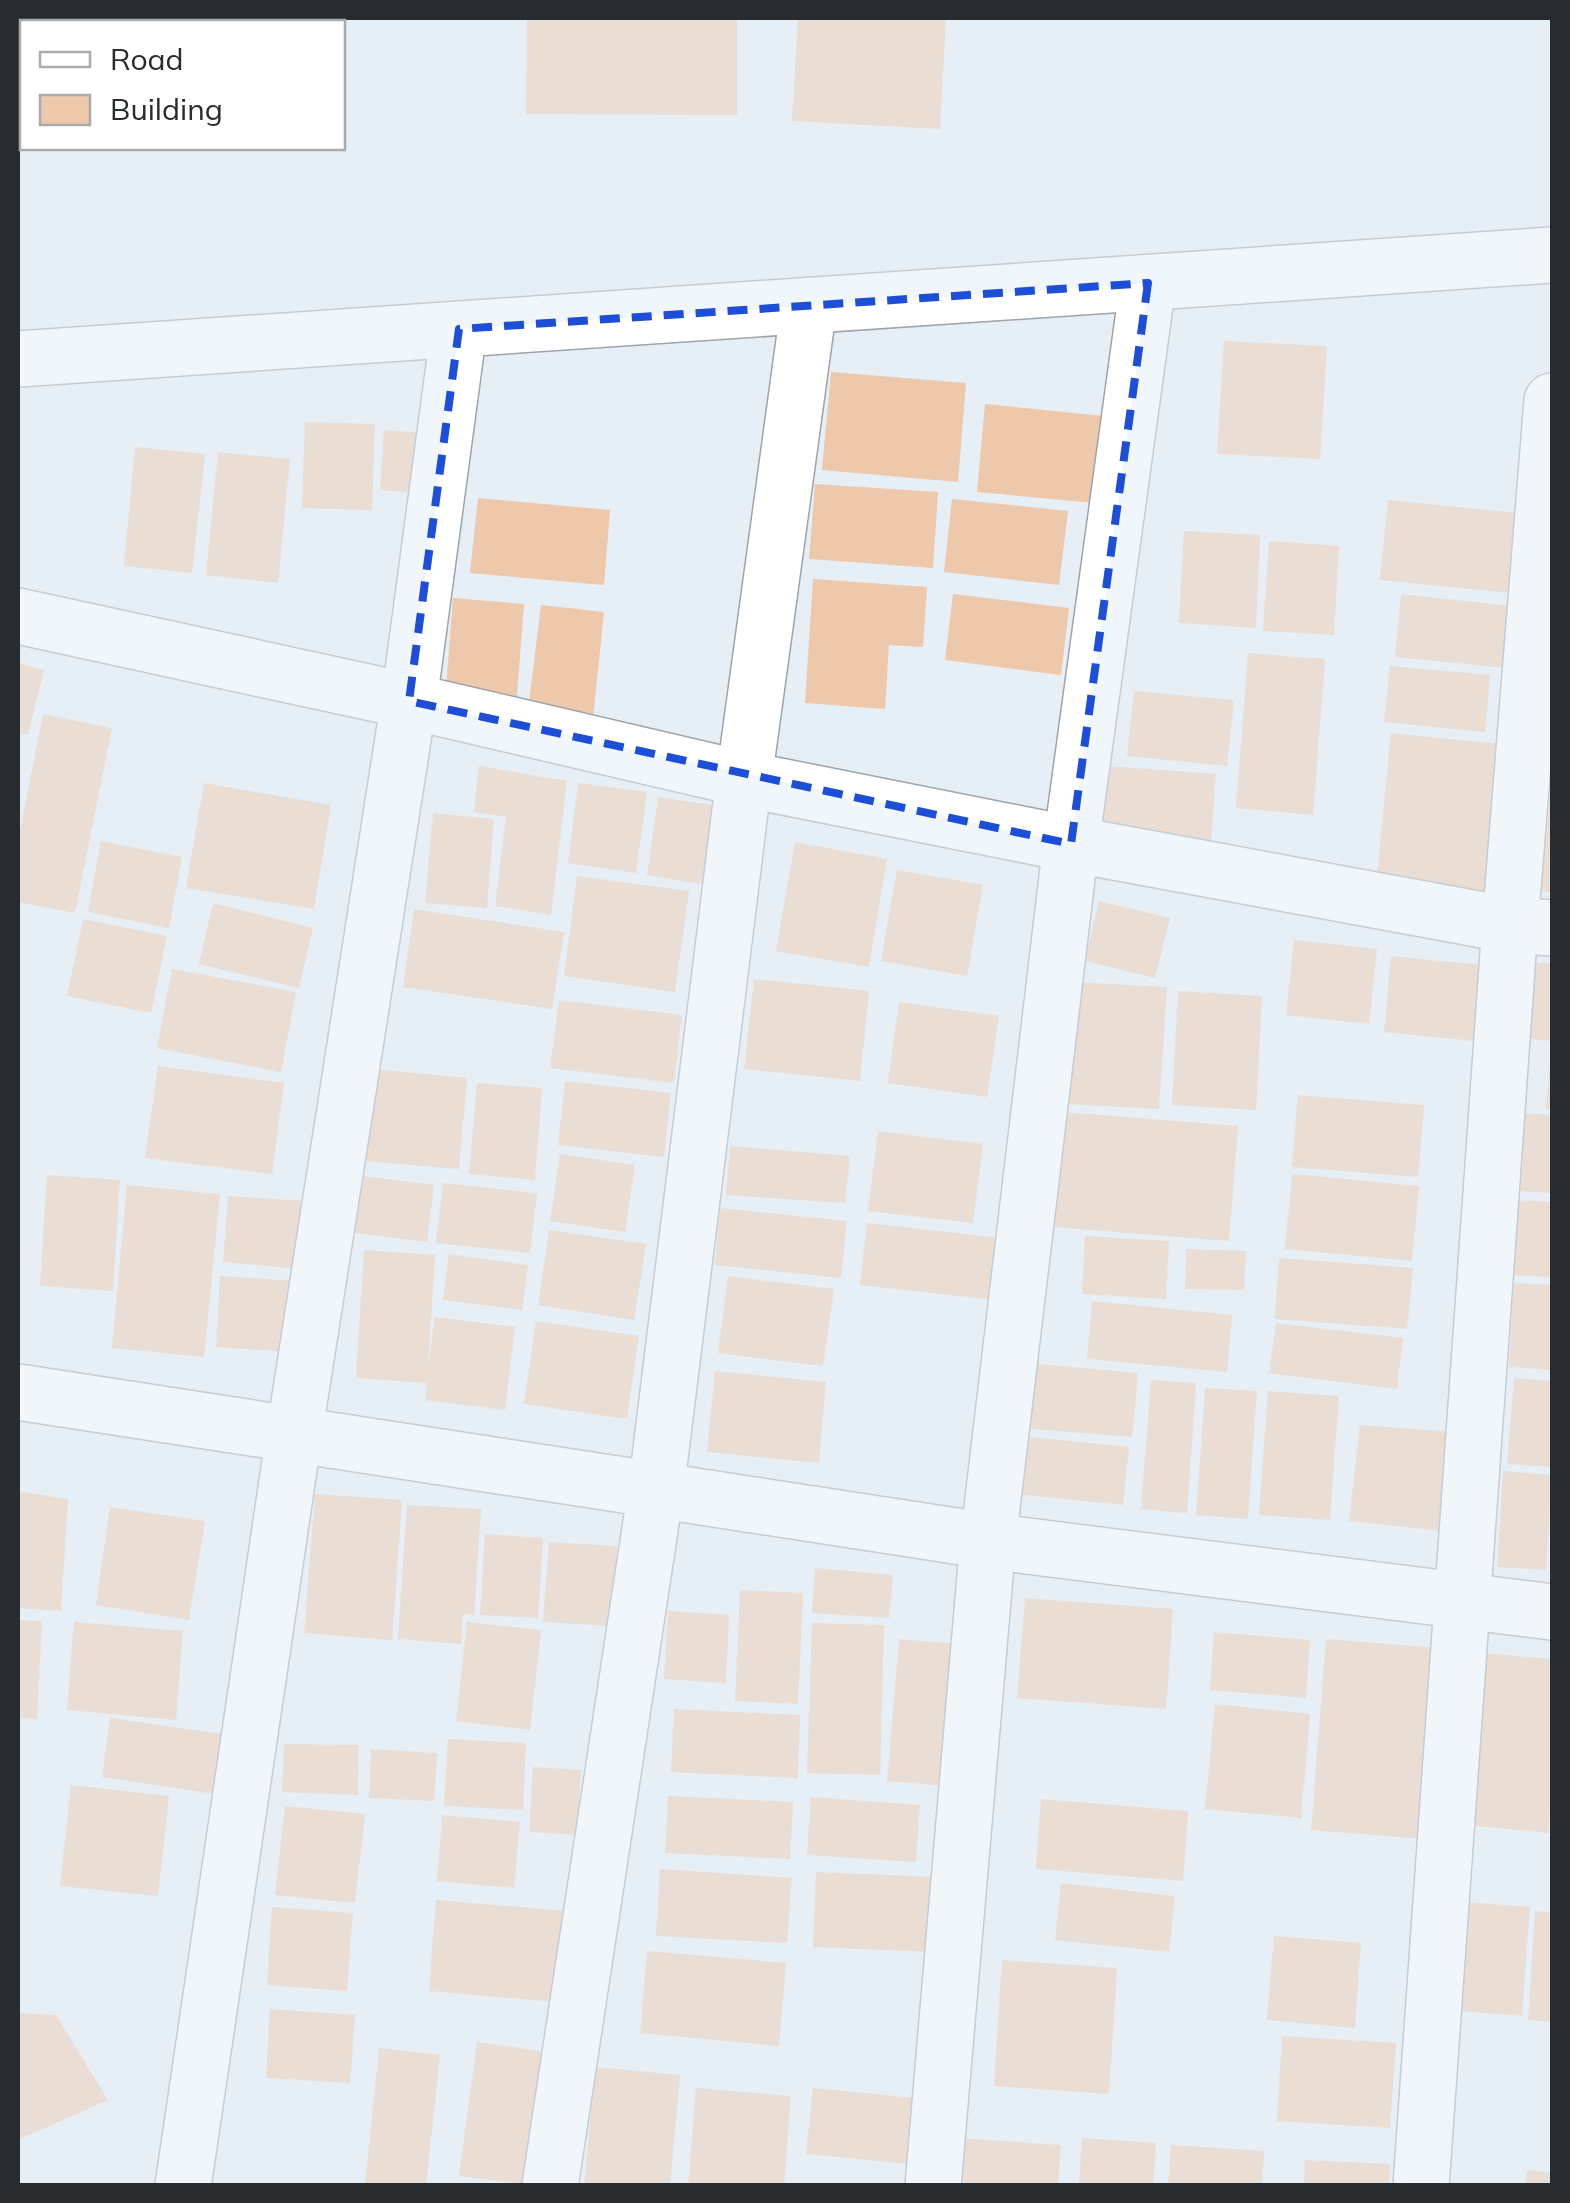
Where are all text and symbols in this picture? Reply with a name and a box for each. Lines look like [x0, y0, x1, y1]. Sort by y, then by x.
legend [20, 20, 345, 150]
text: Road [110, 40, 184, 78]
text: Building [110, 90, 223, 128]

